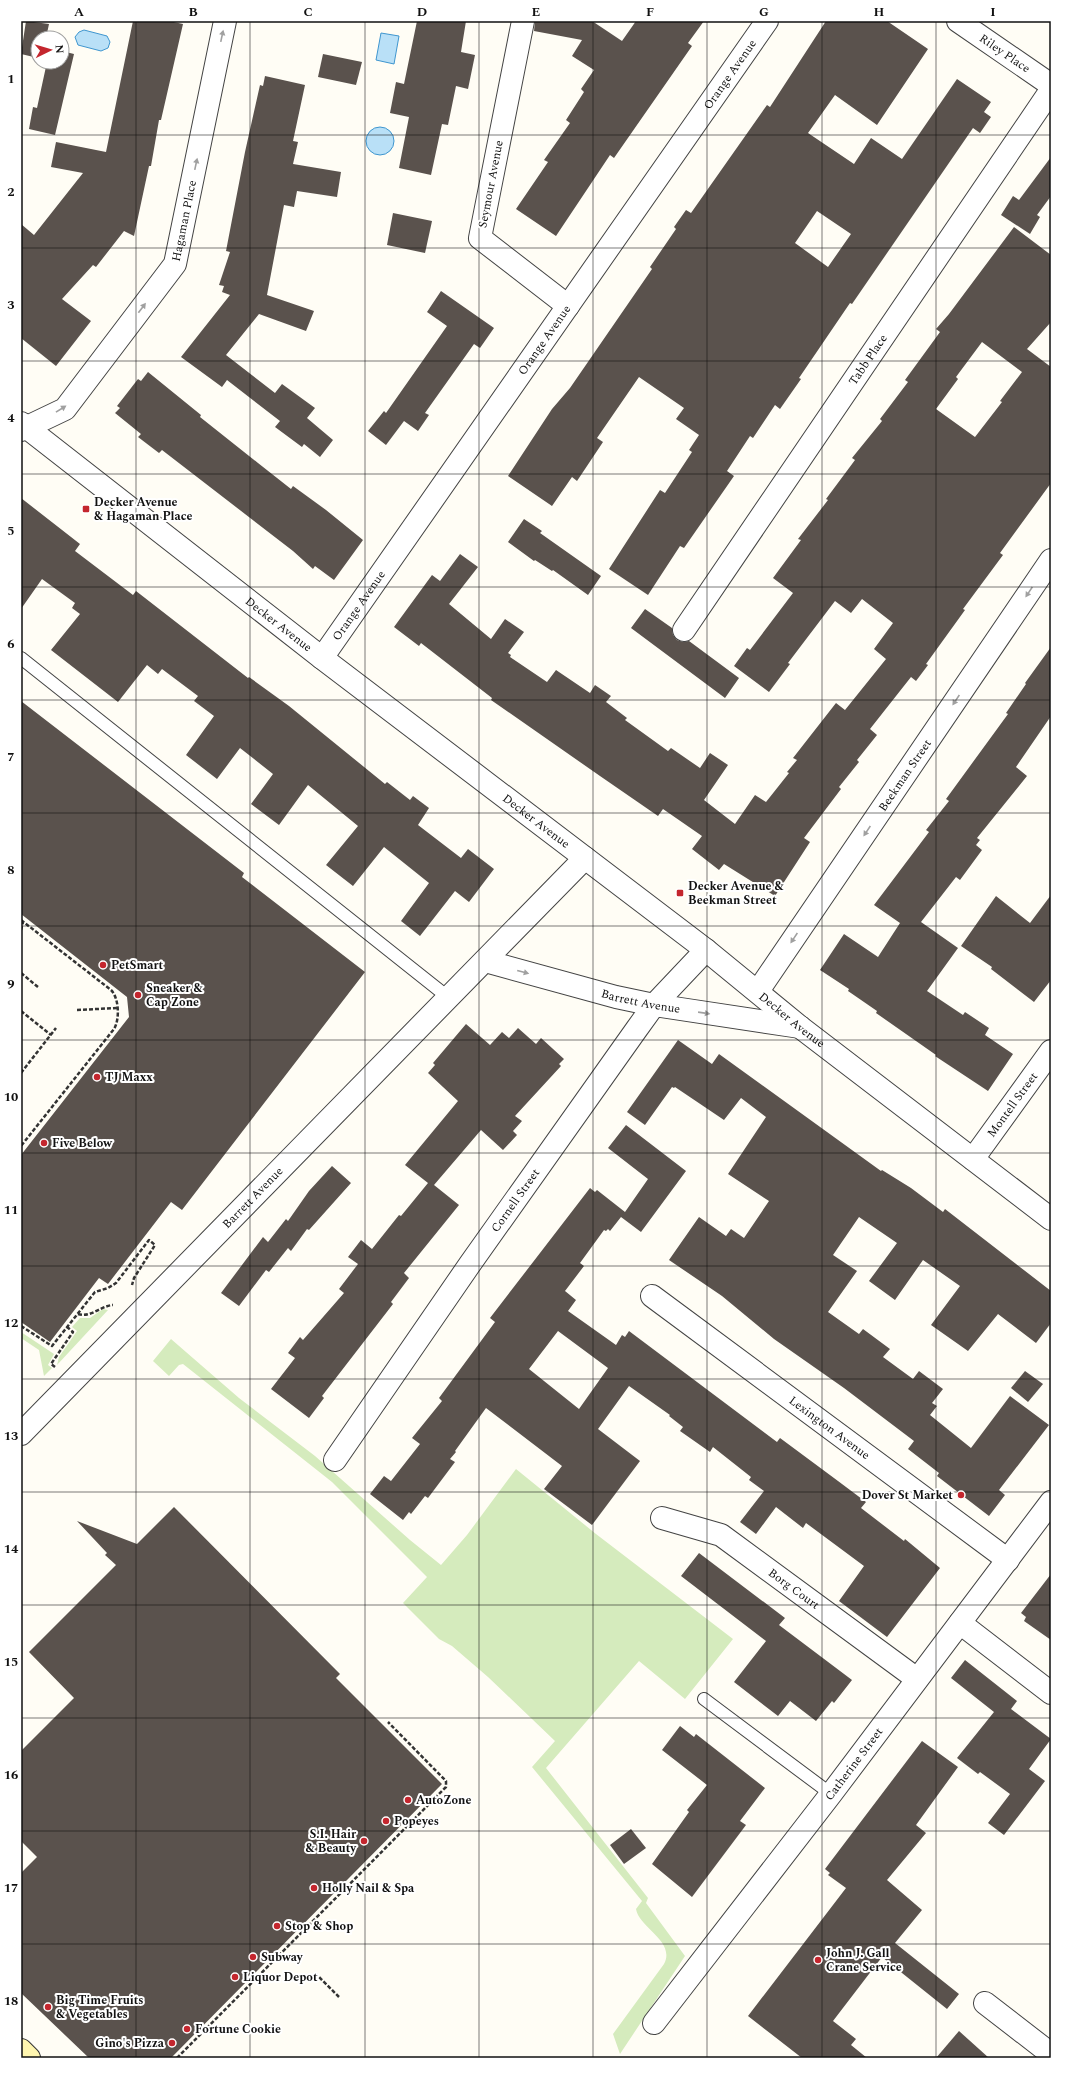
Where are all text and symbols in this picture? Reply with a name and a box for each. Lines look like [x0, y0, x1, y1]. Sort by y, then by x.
text: A [74, 2, 84, 22]
text: B [188, 2, 198, 22]
text: C [303, 2, 313, 22]
text: D [417, 2, 427, 22]
text: E [532, 2, 541, 22]
text: F [646, 2, 654, 22]
text: G [759, 2, 769, 22]
text: H [874, 2, 885, 22]
text: I [990, 2, 996, 22]
street label: Riley Place [975, 29, 1035, 78]
north arrow [30, 30, 70, 70]
one-way arrow [220, 30, 226, 43]
street label: Orange Avenue [698, 35, 761, 113]
text: N [51, 44, 68, 54]
text: 1 [7, 69, 15, 89]
street label: Seymour Avenue [473, 138, 509, 230]
one-way arrow [193, 158, 199, 170]
street label: Hagaman Place [166, 178, 202, 263]
text: 2 [7, 182, 15, 202]
text: 3 [7, 295, 15, 315]
street label: Orange Avenue [513, 301, 576, 379]
one-way arrow [137, 303, 146, 314]
street label: Tabb Place [844, 330, 892, 389]
one-way arrow [55, 406, 67, 413]
text: 4 [7, 408, 15, 428]
place label: Decker Avenue & Hagaman Place [94, 493, 192, 526]
marker: Decker Avenue & Hagaman Place [81, 504, 91, 514]
text: 5 [7, 521, 15, 541]
street label: Orange Avenue [327, 566, 390, 645]
one-way arrow [1025, 587, 1033, 598]
street label: Decker Avenue [241, 592, 316, 657]
text: 6 [7, 634, 15, 654]
one-way arrow [952, 695, 960, 705]
street label: Beekman Street [873, 735, 936, 815]
text: 7 [7, 747, 15, 767]
street label: Decker Avenue [498, 789, 574, 853]
one-way arrow [863, 826, 871, 836]
text: 8 [7, 860, 15, 880]
place label: Decker Avenue & Beekman Street [688, 877, 784, 910]
marker: Decker Avenue & Beekman Street [675, 888, 685, 898]
one-way arrow [790, 933, 798, 944]
place label: PetSmart [111, 956, 164, 975]
marker: PetSmart [98, 960, 108, 970]
one-way arrow [517, 969, 529, 975]
text: 9 [7, 974, 15, 994]
place label: Sneaker & Cap Zone [146, 979, 203, 1012]
street label: Barrett Avenue [599, 984, 682, 1018]
street label: Decker Avenue [754, 987, 829, 1053]
marker: Sneaker & Cap Zone [133, 990, 143, 1000]
one-way arrow [698, 1010, 710, 1016]
place label: TJ Maxx [105, 1068, 153, 1087]
street label: Montell Street [982, 1068, 1042, 1141]
marker: TJ Maxx [92, 1072, 102, 1082]
text: 10 [4, 1087, 18, 1107]
place label: Five Below [52, 1134, 113, 1153]
marker: Five Below [39, 1138, 49, 1148]
street label: Barrett Avenue [218, 1162, 288, 1233]
street label: Cornell Street [486, 1165, 544, 1236]
text: 11 [4, 1200, 18, 1220]
text: 12 [4, 1313, 18, 1333]
street label: Lexington Avenue [785, 1391, 874, 1464]
text: 13 [4, 1426, 18, 1446]
place label: Dover St Market [862, 1486, 953, 1505]
marker: Dover St Market [956, 1490, 966, 1500]
text: 14 [4, 1539, 19, 1559]
street label: Borg Court [764, 1563, 824, 1614]
text: 15 [4, 1652, 18, 1672]
street label: Catherine Street [820, 1723, 888, 1805]
text: 16 [4, 1765, 18, 1785]
place label: AutoZone [416, 1791, 471, 1810]
marker: AutoZone [403, 1795, 413, 1805]
place label: Popeyes [394, 1812, 439, 1831]
marker: Popeyes [381, 1816, 391, 1826]
place label: S.I. Hair & Beauty [306, 1825, 357, 1858]
marker: S.I. Hair & Beauty [359, 1836, 369, 1846]
text: 17 [4, 1878, 18, 1898]
place label: Holly Nail & Spa [322, 1879, 415, 1898]
marker: Holly Nail & Spa [309, 1883, 319, 1893]
place label: Stop & Shop [285, 1917, 353, 1936]
marker: Stop & Shop [272, 1921, 282, 1931]
place label: John J. Gall Crane Service [826, 1944, 902, 1977]
place label: Subway [261, 1948, 304, 1967]
marker: Subway [248, 1952, 258, 1962]
marker: John J. Gall Crane Service [813, 1955, 823, 1965]
place label: Liquor Depot [243, 1968, 318, 1987]
marker: Liquor Depot [230, 1972, 240, 1982]
text: 18 [4, 1991, 18, 2011]
place label: Big Time Fruits & Vegetables [56, 1991, 144, 2024]
marker: Big Time Fruits & Vegetables [43, 2002, 53, 2012]
place label: Fortune Cookie [195, 2020, 281, 2039]
marker: Fortune Cookie [182, 2024, 192, 2034]
place label: Gino's Pizza [95, 2034, 165, 2053]
marker: Gino's Pizza [167, 2038, 177, 2048]

